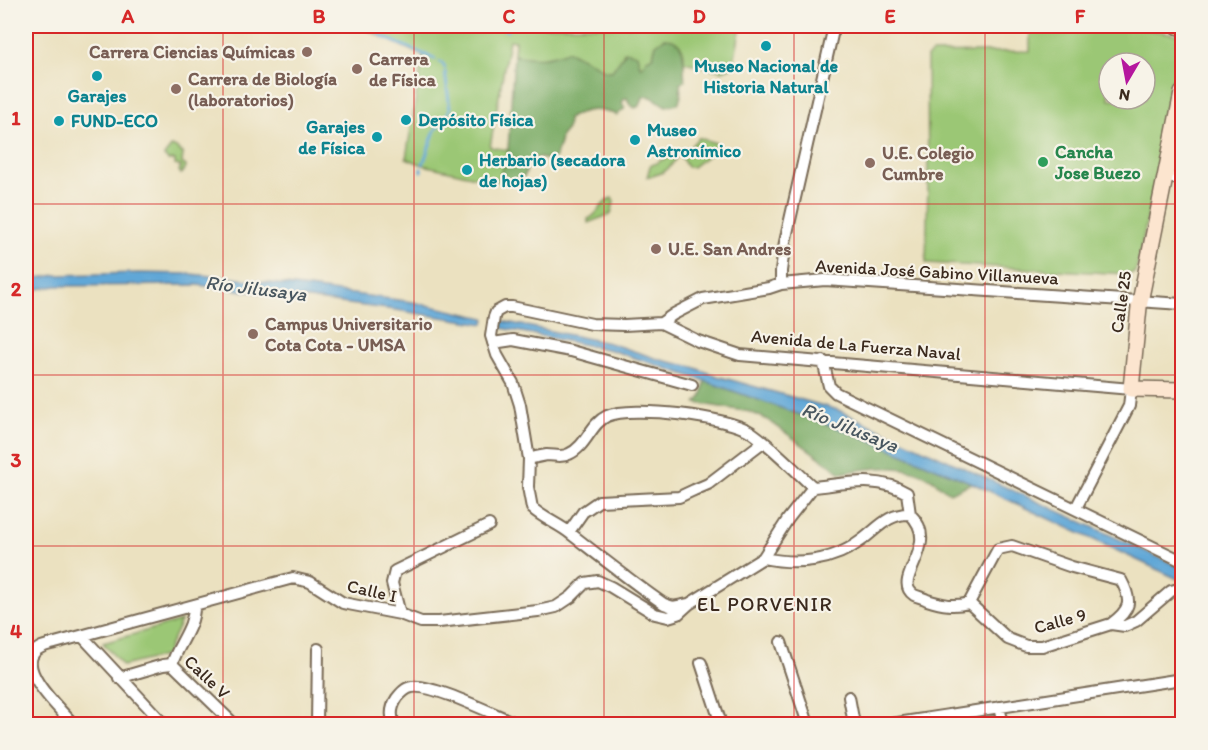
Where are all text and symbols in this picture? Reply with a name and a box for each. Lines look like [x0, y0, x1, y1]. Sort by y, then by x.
text: A [121, 4, 135, 28]
text: B [313, 4, 326, 28]
text: C [503, 4, 516, 28]
text: D [692, 4, 706, 28]
text: E [884, 4, 896, 28]
text: F [1075, 4, 1086, 28]
marker: Museo Nacional de Historia Natural [759, 39, 773, 53]
place label: Carrera Ciencias Químicas [89, 41, 295, 63]
marker: Carrera Ciencias Químicas [300, 45, 314, 59]
place label: Carrera de Física [369, 48, 436, 91]
north arrow [1097, 51, 1157, 111]
place label: Museo Nacional de Historia Natural [694, 55, 839, 98]
marker: Carrera de Física [350, 62, 364, 76]
place label: Carrera de Biología (laboratorios) [188, 68, 337, 111]
marker: Garajes [90, 69, 104, 83]
marker: Carrera de Biología (laboratorios) [169, 82, 183, 96]
place label: Garajes [67, 85, 127, 107]
text: N [1118, 85, 1131, 106]
text: 1 [11, 106, 21, 130]
place label: Depósito Física [418, 109, 533, 131]
place label: FUND-ECO [71, 110, 158, 132]
marker: Depósito Física [399, 113, 413, 127]
marker: FUND-ECO [52, 114, 66, 128]
place label: Garajes de Física [298, 116, 366, 159]
place label: Museo Astronímico [646, 119, 741, 162]
marker: Garajes de Física [370, 130, 384, 144]
marker: Museo Astronímico [628, 133, 642, 147]
place label: Cancha Jose Buezo [1054, 141, 1141, 184]
place label: U.E. Colegio Cumbre [882, 142, 974, 185]
place label: Herbario (secadora de hojas) [479, 149, 626, 192]
marker: Cancha Jose Buezo [1036, 155, 1050, 169]
marker: U.E. Colegio Cumbre [863, 156, 877, 170]
marker: Herbario (secadora de hojas) [460, 163, 474, 177]
place label: U.E. San Andres [668, 238, 791, 260]
marker: U.E. San Andres [649, 242, 663, 256]
street label: Avenida José Gabino Villanueva [815, 255, 1060, 289]
street label: Calle 25 [1106, 269, 1136, 335]
water label: Río Jilusaya [204, 270, 309, 306]
text: 2 [11, 277, 22, 301]
place label: Campus Universitario Cota Cota - UMSA [265, 313, 432, 356]
street label: Avenida de La Fuerza Naval [750, 325, 962, 365]
marker: Campus Universitario Cota Cota - UMSA [246, 327, 260, 341]
water label: Río Jilusaya [798, 397, 903, 458]
text: 3 [11, 448, 22, 472]
street label: Calle I [345, 575, 399, 607]
district label: EL PORVENIR [697, 592, 833, 616]
street label: Calle 9 [1031, 603, 1089, 639]
text: 4 [10, 619, 22, 643]
street label: Calle V [180, 650, 235, 704]

